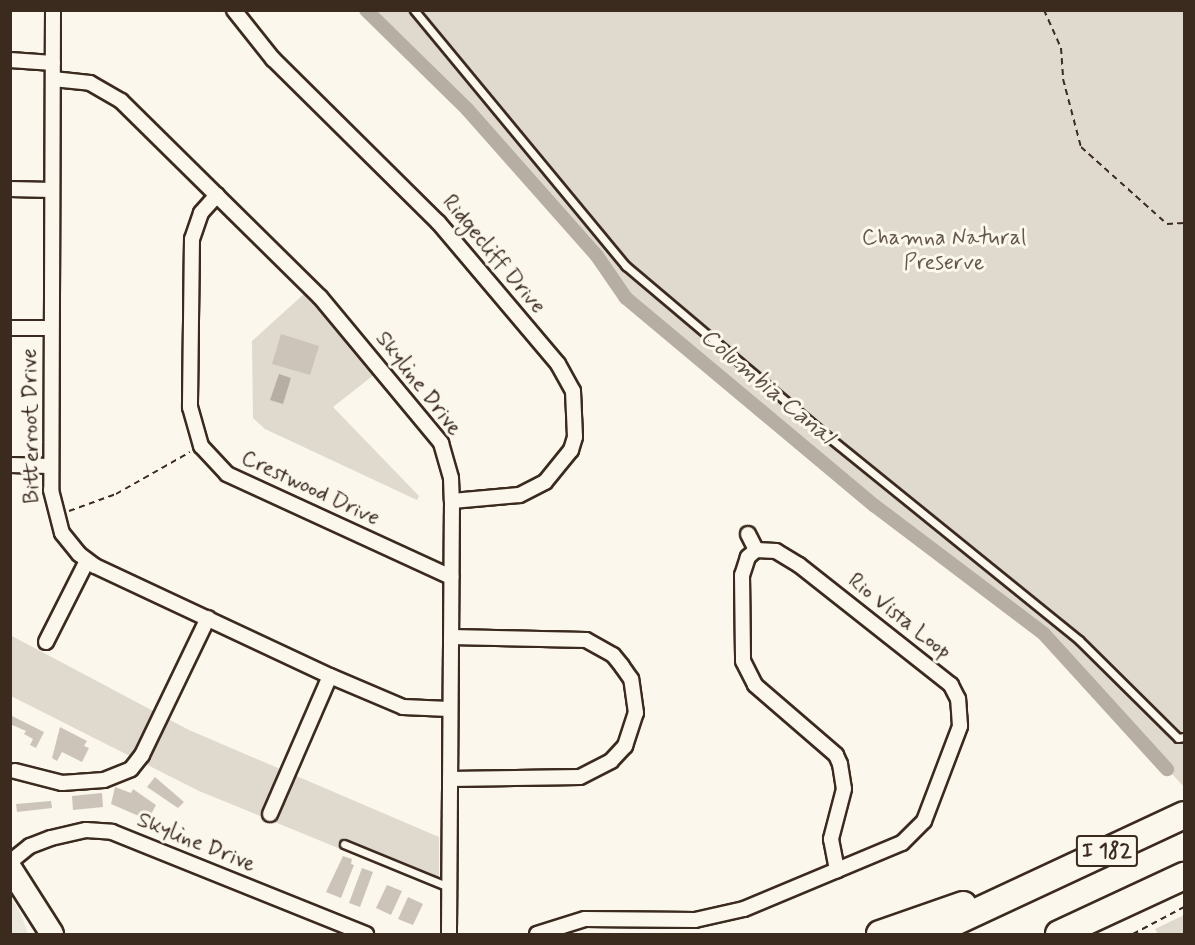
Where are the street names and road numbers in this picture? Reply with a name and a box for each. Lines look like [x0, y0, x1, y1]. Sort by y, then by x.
street label: Ridgecliff Drive [436, 191, 550, 319]
street label: Skyline Drive [369, 327, 467, 441]
street label: Bitterroot Drive [17, 349, 47, 503]
street label: Crestwood Drive [237, 446, 383, 532]
street label: Rio Vista Loop [842, 568, 956, 666]
street label: Skyline Drive [134, 808, 258, 878]
road number: I 182 [1076, 833, 1138, 869]

